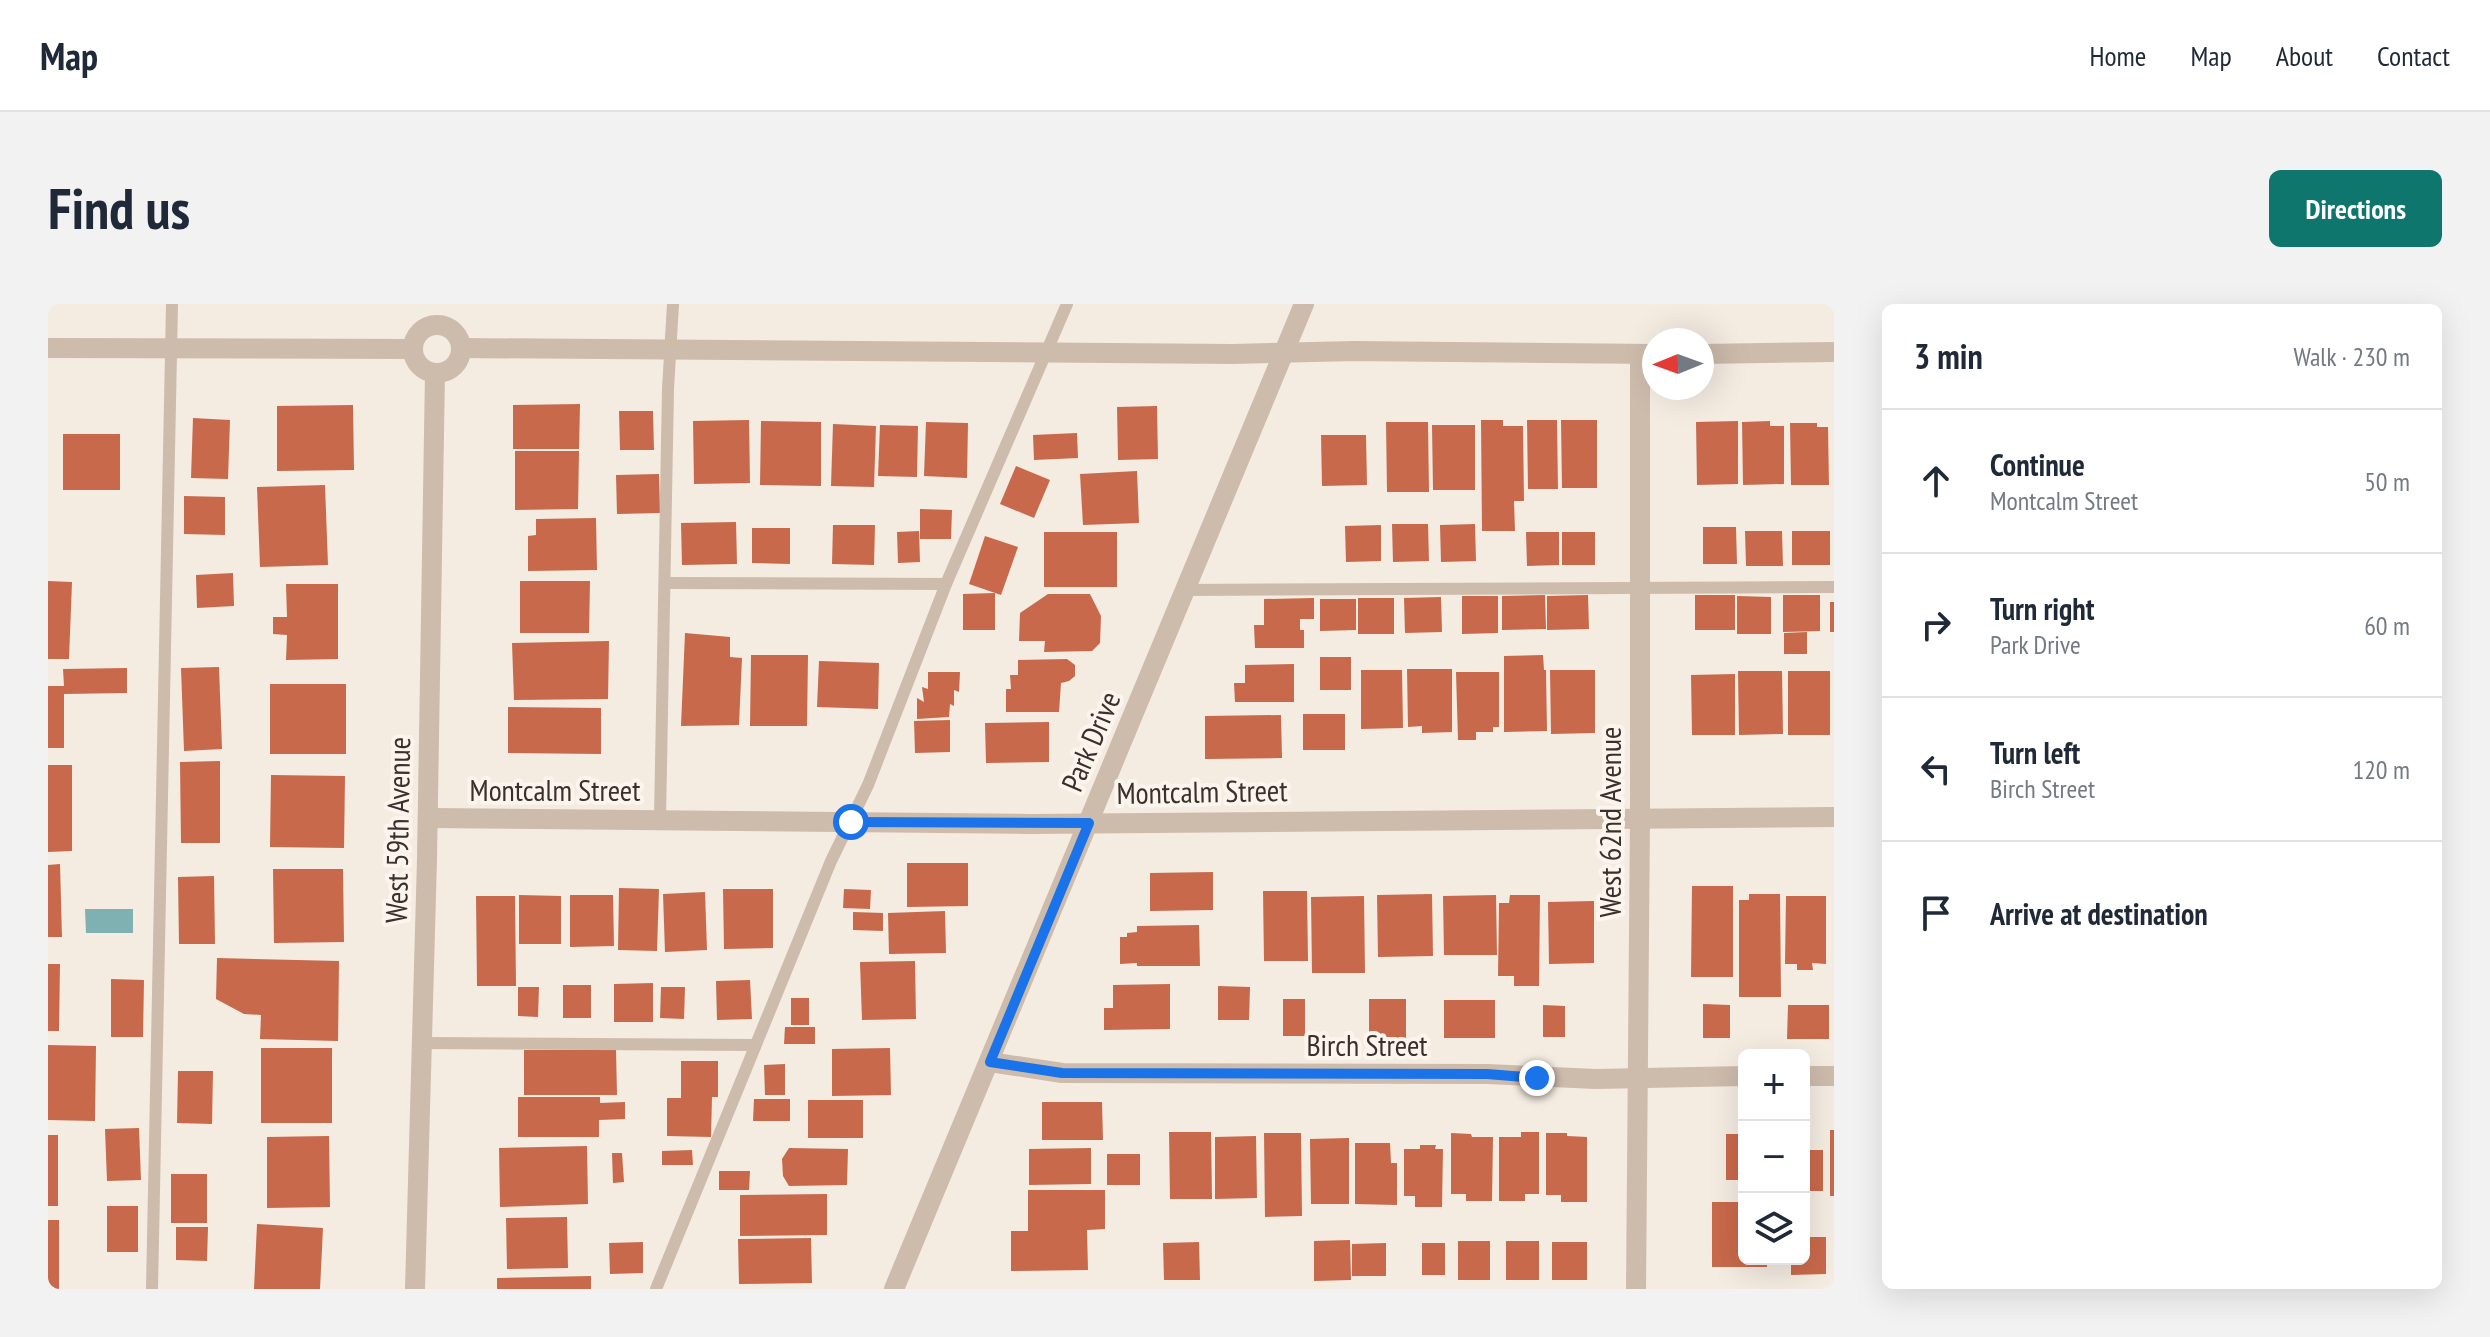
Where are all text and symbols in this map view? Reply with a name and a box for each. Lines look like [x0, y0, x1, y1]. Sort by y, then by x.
text: Map [40, 31, 98, 80]
text: Home [2090, 37, 2146, 74]
text: Map [2190, 37, 2232, 74]
text: About [2276, 37, 2333, 74]
text: Contact [2377, 37, 2450, 74]
button: Directions [2269, 170, 2442, 247]
text: Find us [48, 172, 190, 244]
north arrow [1642, 328, 1714, 400]
text: 3 min [1914, 334, 1983, 378]
text: Walk · 230 m [2293, 340, 2410, 373]
text: Continue [1990, 445, 2085, 484]
icon: ahead [1914, 459, 1958, 503]
text: 50 m [2364, 465, 2410, 498]
text: Montcalm Street [1990, 484, 2138, 517]
text: Turn right [1990, 589, 2094, 628]
icon: right [1914, 603, 1958, 647]
text: 60 m [2364, 609, 2410, 642]
text: Park Drive [1990, 628, 2081, 661]
street label: Park Drive [1052, 685, 1128, 797]
street label: West 62nd Avenue [1590, 727, 1629, 917]
text: Turn left [1990, 733, 2080, 772]
street label: West 59th Avenue [376, 737, 418, 923]
icon: left [1914, 747, 1958, 791]
text: 120 m [2352, 753, 2410, 786]
street label: Montcalm Street [470, 770, 641, 809]
street label: Montcalm Street [1116, 770, 1289, 812]
text: Birch Street [1990, 772, 2095, 805]
route start [833, 804, 869, 840]
icon: arrive [1914, 891, 1958, 935]
text: Arrive at destination [1990, 894, 2208, 933]
street label: Birch Street [1306, 1025, 1428, 1064]
map controls [1738, 1049, 1810, 1265]
button: + [1738, 1049, 1810, 1121]
route end [1519, 1060, 1555, 1096]
button: − [1738, 1121, 1810, 1193]
button: layers [1738, 1193, 1810, 1265]

